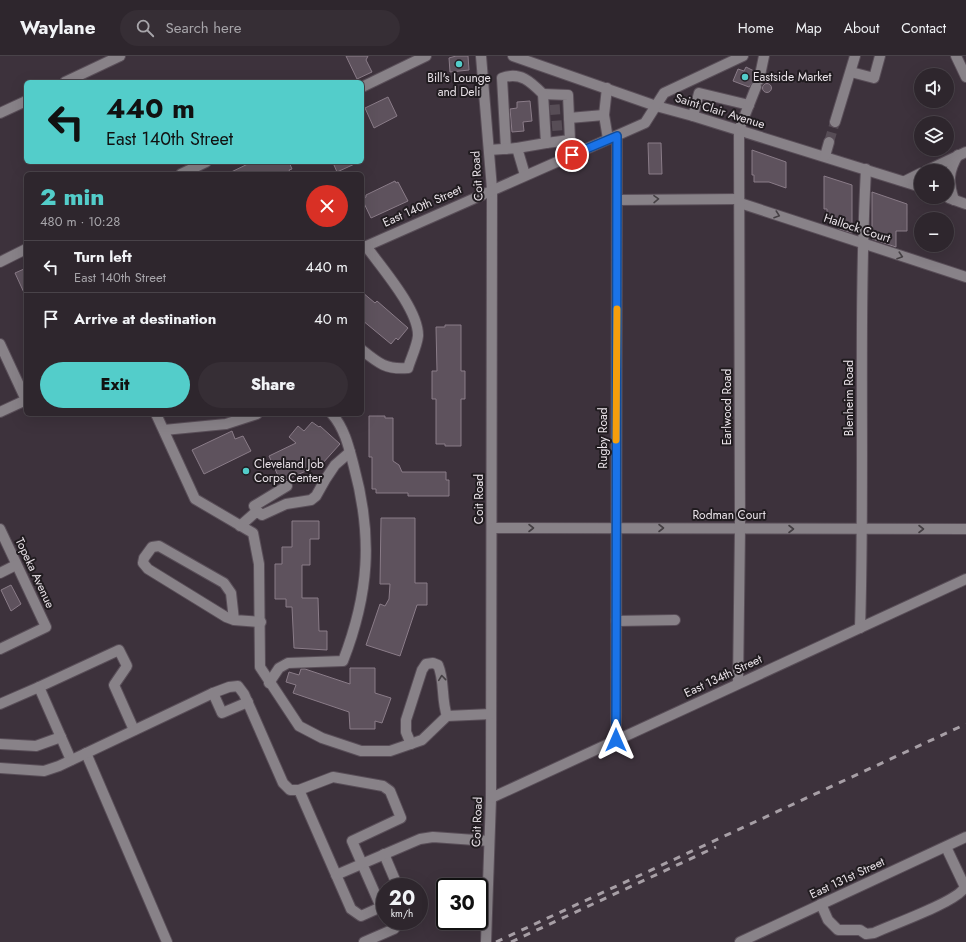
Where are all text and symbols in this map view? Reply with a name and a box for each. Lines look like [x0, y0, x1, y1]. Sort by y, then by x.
search box [120, 10, 400, 46]
text: Waylane [20, 14, 96, 41]
icon: search [134, 17, 156, 39]
text: Search here [166, 17, 241, 39]
text: Home [738, 18, 774, 38]
text: Map [796, 18, 822, 38]
text: About [844, 18, 879, 38]
text: Contact [901, 18, 946, 38]
marker: Bill's Lounge and Deli [454, 59, 464, 69]
place label: Eastside Market [753, 68, 832, 86]
map controls [914, 68, 954, 252]
button: sound [914, 68, 954, 108]
place label: Bill's Lounge and Deli [427, 69, 491, 101]
marker: Eastside Market [740, 72, 750, 82]
text: 440 m [106, 88, 195, 129]
street label: Saint Clair Avenue [673, 89, 767, 133]
icon: left [40, 96, 92, 148]
button: layers [914, 116, 954, 156]
text: East 140th Street [106, 126, 233, 152]
pin [555, 138, 589, 172]
icon: arrive [561, 144, 583, 166]
street label: Coit Road [466, 150, 488, 202]
button: + [914, 164, 954, 204]
text: 2 min [40, 179, 104, 214]
street label: East 140th Street [380, 181, 464, 231]
button: close [306, 185, 348, 227]
one-way arrow [653, 195, 659, 203]
street label: Hallock Court [821, 209, 893, 247]
one-way arrow [773, 210, 780, 219]
text: 480 m · 10:28 [40, 212, 120, 231]
button: − [914, 212, 954, 252]
text: Turn left [74, 246, 132, 268]
one-way arrow [896, 252, 903, 260]
icon: left [40, 256, 62, 278]
text: 440 m [305, 256, 348, 278]
text: East 140th Street [74, 268, 166, 287]
icon: arrive [40, 308, 62, 330]
text: Arrive at destination [74, 308, 216, 330]
text: 40 m [314, 308, 348, 330]
street label: Blenheim Road [840, 360, 858, 436]
button: Exit [40, 362, 190, 408]
button: Share [198, 362, 348, 408]
street label: Earlwood Road [718, 369, 736, 445]
street label: Rugby Road [594, 407, 612, 469]
place label: Cleveland Job Corps Center [254, 455, 324, 487]
marker: Cleveland Job Corps Center [241, 466, 251, 476]
street label: Coit Road [470, 474, 488, 524]
street label: Rodman Court [692, 506, 766, 524]
one-way arrow [528, 524, 534, 532]
one-way arrow [658, 524, 664, 532]
one-way arrow [788, 525, 794, 533]
one-way arrow [918, 525, 924, 533]
street label: Topeka Avenue [11, 535, 59, 611]
street label: East 134th Street [681, 650, 765, 702]
one-way arrow [437, 674, 446, 681]
position arrow [595, 719, 637, 761]
street label: Coit Road [467, 797, 487, 847]
street label: East 131st Street [806, 853, 888, 903]
speed limit sign: 30 [436, 878, 488, 930]
text: 20 [389, 884, 415, 913]
text: km/h [391, 906, 413, 921]

